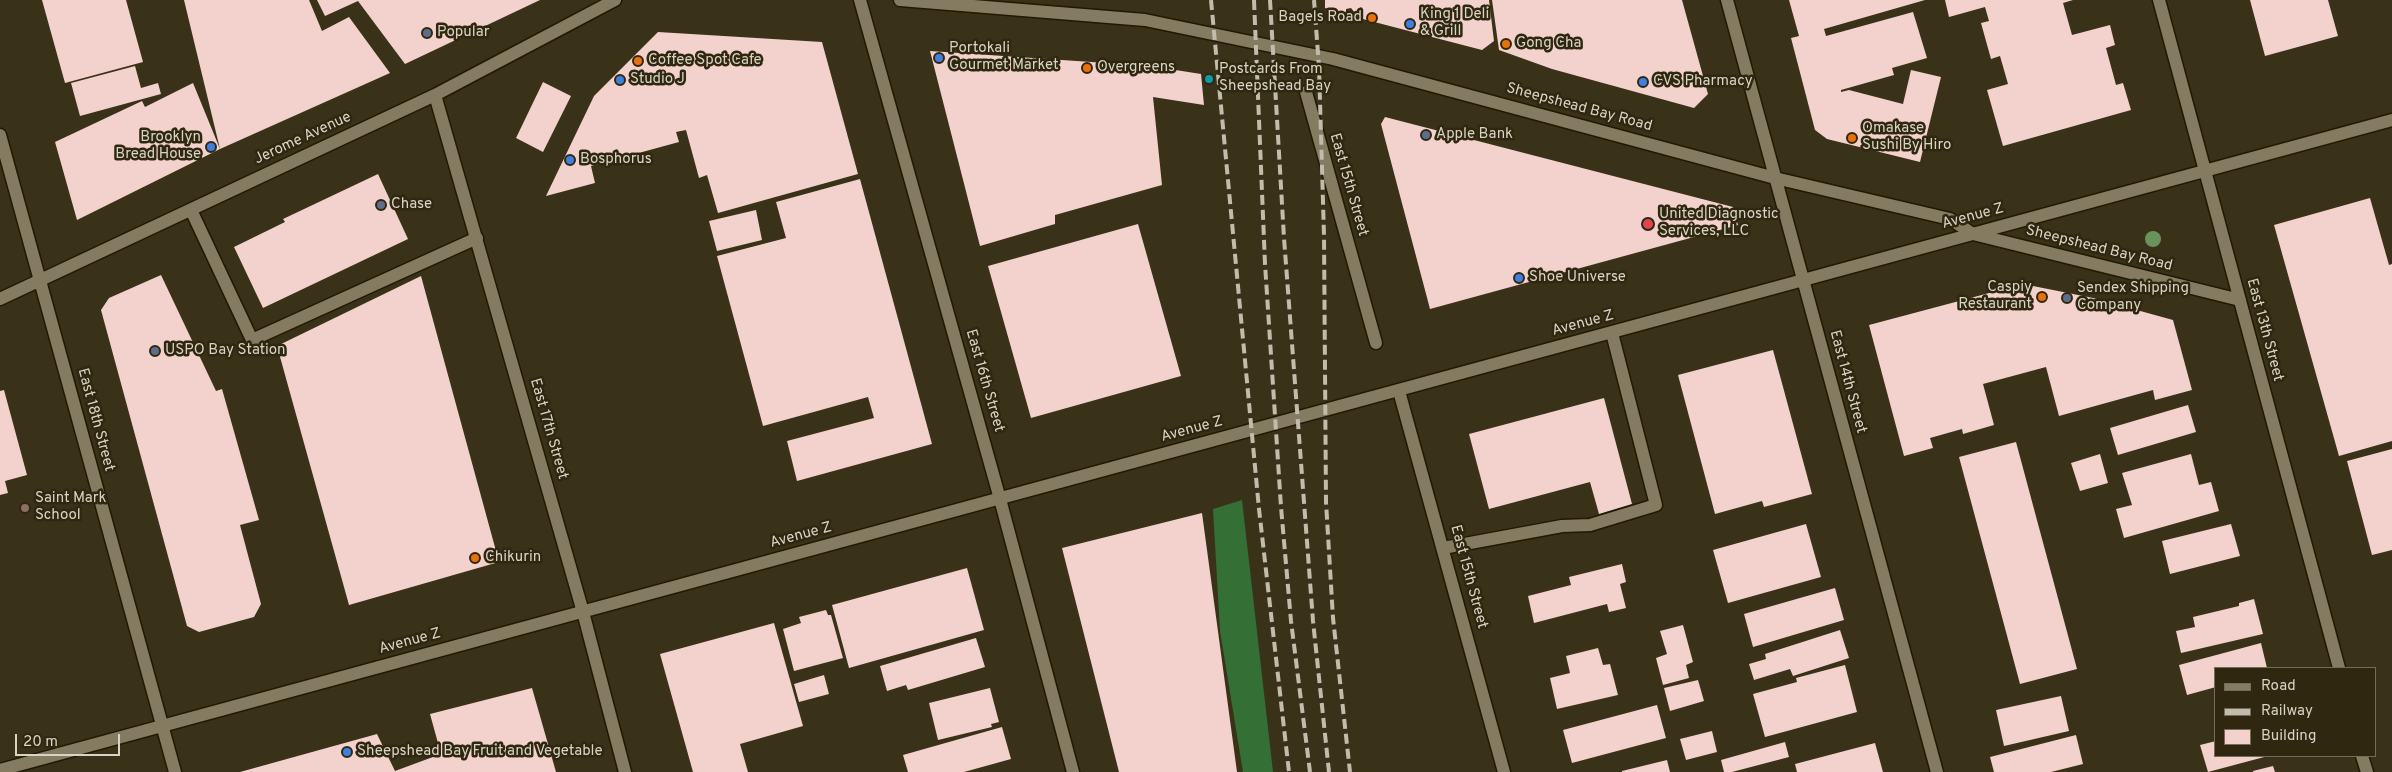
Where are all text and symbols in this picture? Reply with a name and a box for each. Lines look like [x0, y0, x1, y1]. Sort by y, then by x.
place label: King 1 Deli & Grill [1420, 6, 1489, 41]
place label: Bagels Road [1278, 9, 1362, 27]
marker: Bagels Road [1366, 12, 1378, 24]
marker: King 1 Deli & Grill [1404, 18, 1416, 30]
place label: Popular [437, 24, 490, 42]
marker: Popular [421, 27, 433, 39]
place label: Gong Cha [1516, 35, 1581, 53]
marker: Gong Cha [1500, 38, 1512, 50]
place label: Portokali Gourmet Market [949, 40, 1059, 75]
place label: Coffee Spot Cafe [648, 52, 762, 70]
marker: Portokali Gourmet Market [933, 52, 945, 64]
marker: Coffee Spot Cafe [632, 55, 644, 67]
place label: Overgreens [1097, 59, 1175, 77]
place label: Postcards From Sheepshead Bay [1219, 61, 1331, 96]
marker: Overgreens [1081, 62, 1093, 74]
place label: Studio J [630, 71, 685, 89]
marker: Postcards From Sheepshead Bay [1203, 73, 1215, 85]
place label: CVS Pharmacy [1653, 73, 1753, 91]
marker: Studio J [614, 74, 626, 86]
marker: CVS Pharmacy [1637, 76, 1649, 88]
street label: Sheepshead Bay Road [1504, 80, 1654, 136]
street label: Jerome Avenue [252, 109, 354, 169]
place label: Omakase Sushi By Hiro [1862, 120, 1951, 155]
place label: Apple Bank [1436, 126, 1513, 144]
place label: Brooklyn Bread House [115, 129, 201, 164]
marker: Apple Bank [1420, 129, 1432, 141]
street label: East 15th Street [1325, 131, 1371, 239]
marker: Omakase Sushi By Hiro [1846, 132, 1858, 144]
marker: Brooklyn Bread House [205, 141, 217, 153]
place label: Bosphorus [580, 151, 652, 169]
marker: Bosphorus [564, 154, 576, 166]
place label: Chase [391, 196, 432, 214]
marker: Chase [375, 199, 387, 211]
street label: Avenue Z [1940, 200, 2006, 234]
place label: United Diagnostic Services, LLC [1659, 206, 1779, 241]
marker: United Diagnostic Services, LLC [1641, 217, 1655, 231]
street label: Sheepshead Bay Road [2024, 222, 2174, 276]
place label: Shoe Universe [1529, 269, 1626, 287]
marker: Shoe Universe [1513, 272, 1525, 284]
street label: East 13th Street [2242, 277, 2286, 383]
place label: Caspiy Restaurant [1958, 279, 2032, 314]
place label: Sendex Shipping Company [2077, 280, 2189, 315]
marker: Caspiy Restaurant [2036, 291, 2048, 303]
marker: Sendex Shipping Company [2061, 292, 2073, 304]
street label: Avenue Z [1550, 307, 1616, 341]
street label: East 16th Street [961, 328, 1007, 434]
street label: East 14th Street [1825, 328, 1869, 436]
place label: USPO Bay Station [165, 342, 285, 360]
marker: USPO Bay Station [149, 345, 161, 357]
street label: East 18th Street [73, 366, 117, 474]
street label: East 17th Street [525, 376, 571, 482]
street label: Avenue Z [1159, 413, 1225, 447]
place label: Saint Mark School [35, 490, 107, 525]
marker: Saint Mark School [19, 502, 31, 514]
street label: Avenue Z [768, 519, 834, 553]
street label: East 15th Street [1446, 523, 1490, 631]
place label: Chikurin [485, 549, 541, 567]
marker: Chikurin [469, 552, 481, 564]
street label: Avenue Z [377, 625, 443, 659]
legend [2214, 667, 2377, 757]
text: Road [2261, 677, 2296, 696]
text: Railway [2261, 702, 2313, 721]
scale bar [18, 724, 122, 756]
text: Building [2261, 727, 2316, 746]
text: 20 m [23, 733, 58, 752]
place label: Sheepshead Bay Fruit and Vegetable [357, 743, 603, 761]
marker: Sheepshead Bay Fruit and Vegetable [341, 746, 353, 758]

